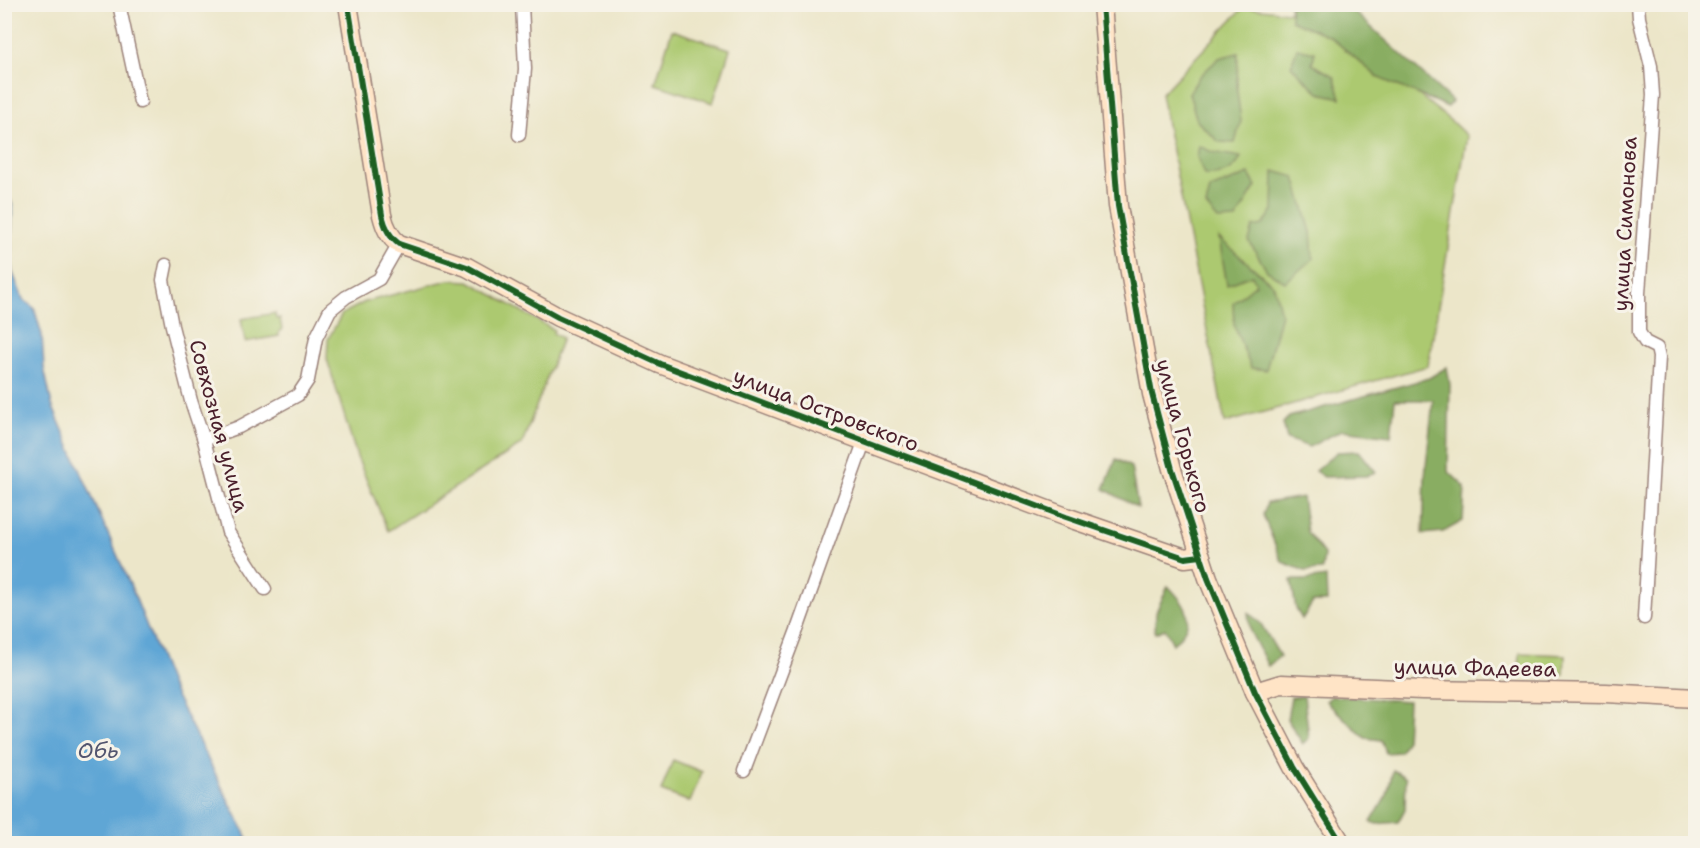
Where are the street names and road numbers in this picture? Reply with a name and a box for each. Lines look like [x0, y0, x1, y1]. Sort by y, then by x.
street label: улица Симонова [1606, 136, 1644, 312]
street label: Совхозная улица [183, 337, 255, 515]
street label: улица Горького [1149, 356, 1217, 516]
street label: улица Островского [729, 362, 923, 458]
street label: улица Фадеева [1393, 653, 1557, 683]

